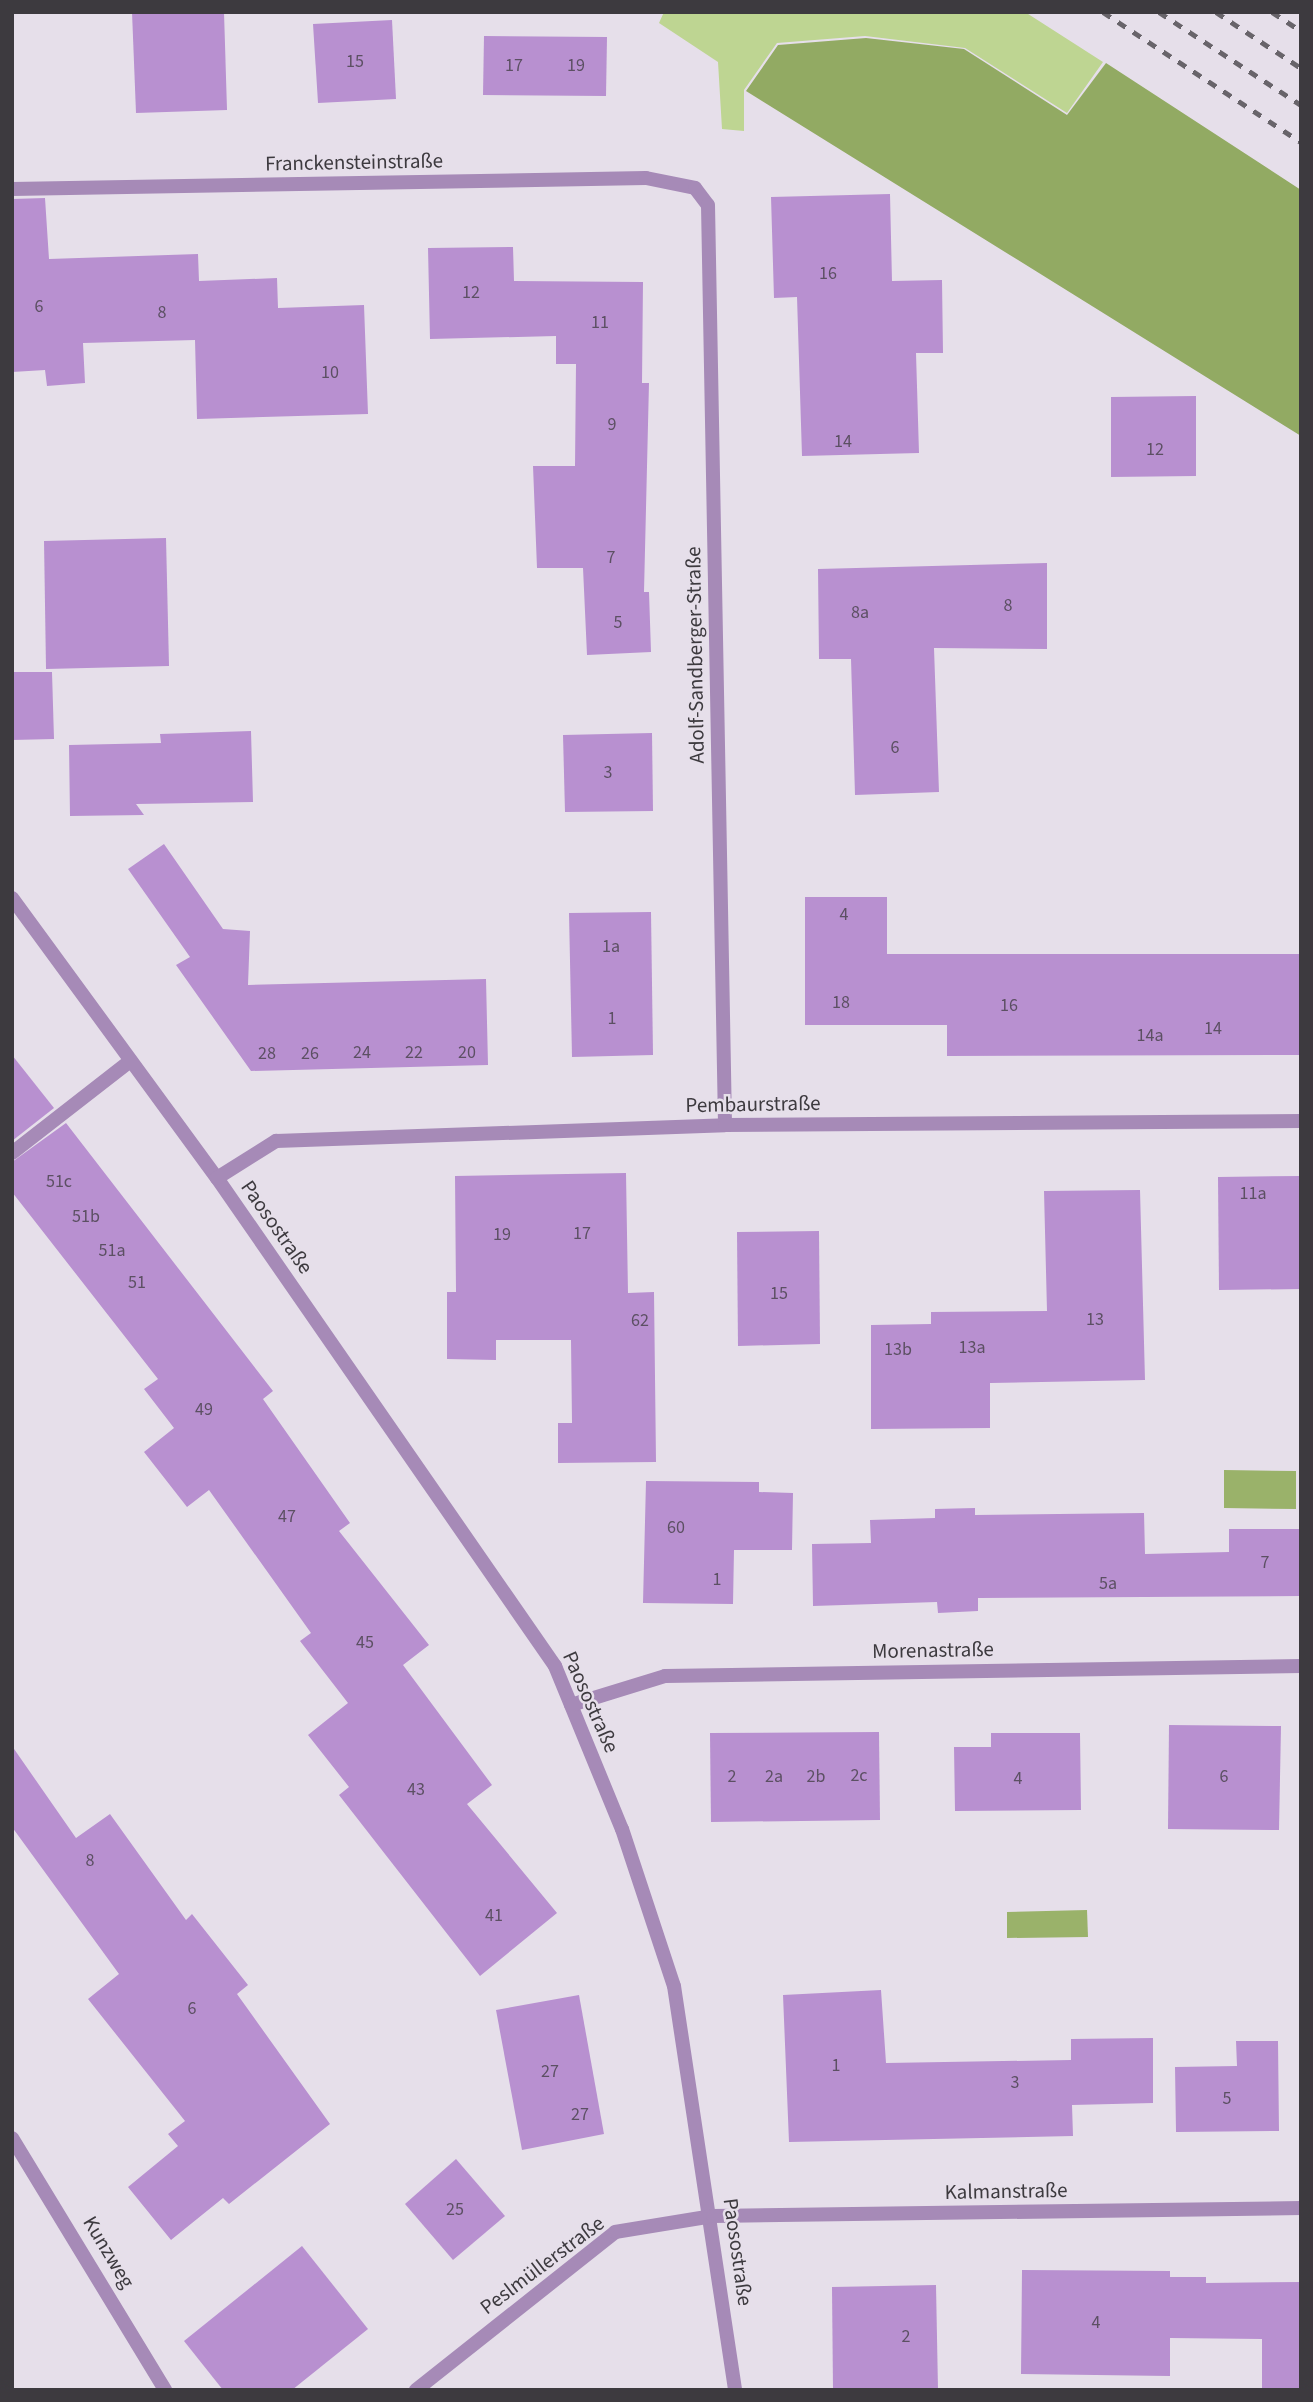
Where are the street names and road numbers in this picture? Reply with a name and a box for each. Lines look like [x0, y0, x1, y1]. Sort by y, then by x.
street label: Franckensteinstraße [265, 148, 443, 176]
street label: Adolf-Sandberger-Straße [681, 546, 709, 764]
street label: Pembaurstraße [685, 1090, 821, 1118]
street label: Paosostraße [236, 1175, 318, 1279]
street label: Morenastraße [872, 1636, 994, 1664]
street label: Paosostraße [557, 1647, 625, 1757]
street label: Kalmanstraße [944, 2177, 1068, 2205]
street label: Paosostraße [718, 2197, 758, 2307]
street label: Peslmüllerstraße [475, 2210, 609, 2320]
street label: Kunzweg [78, 2211, 140, 2293]

